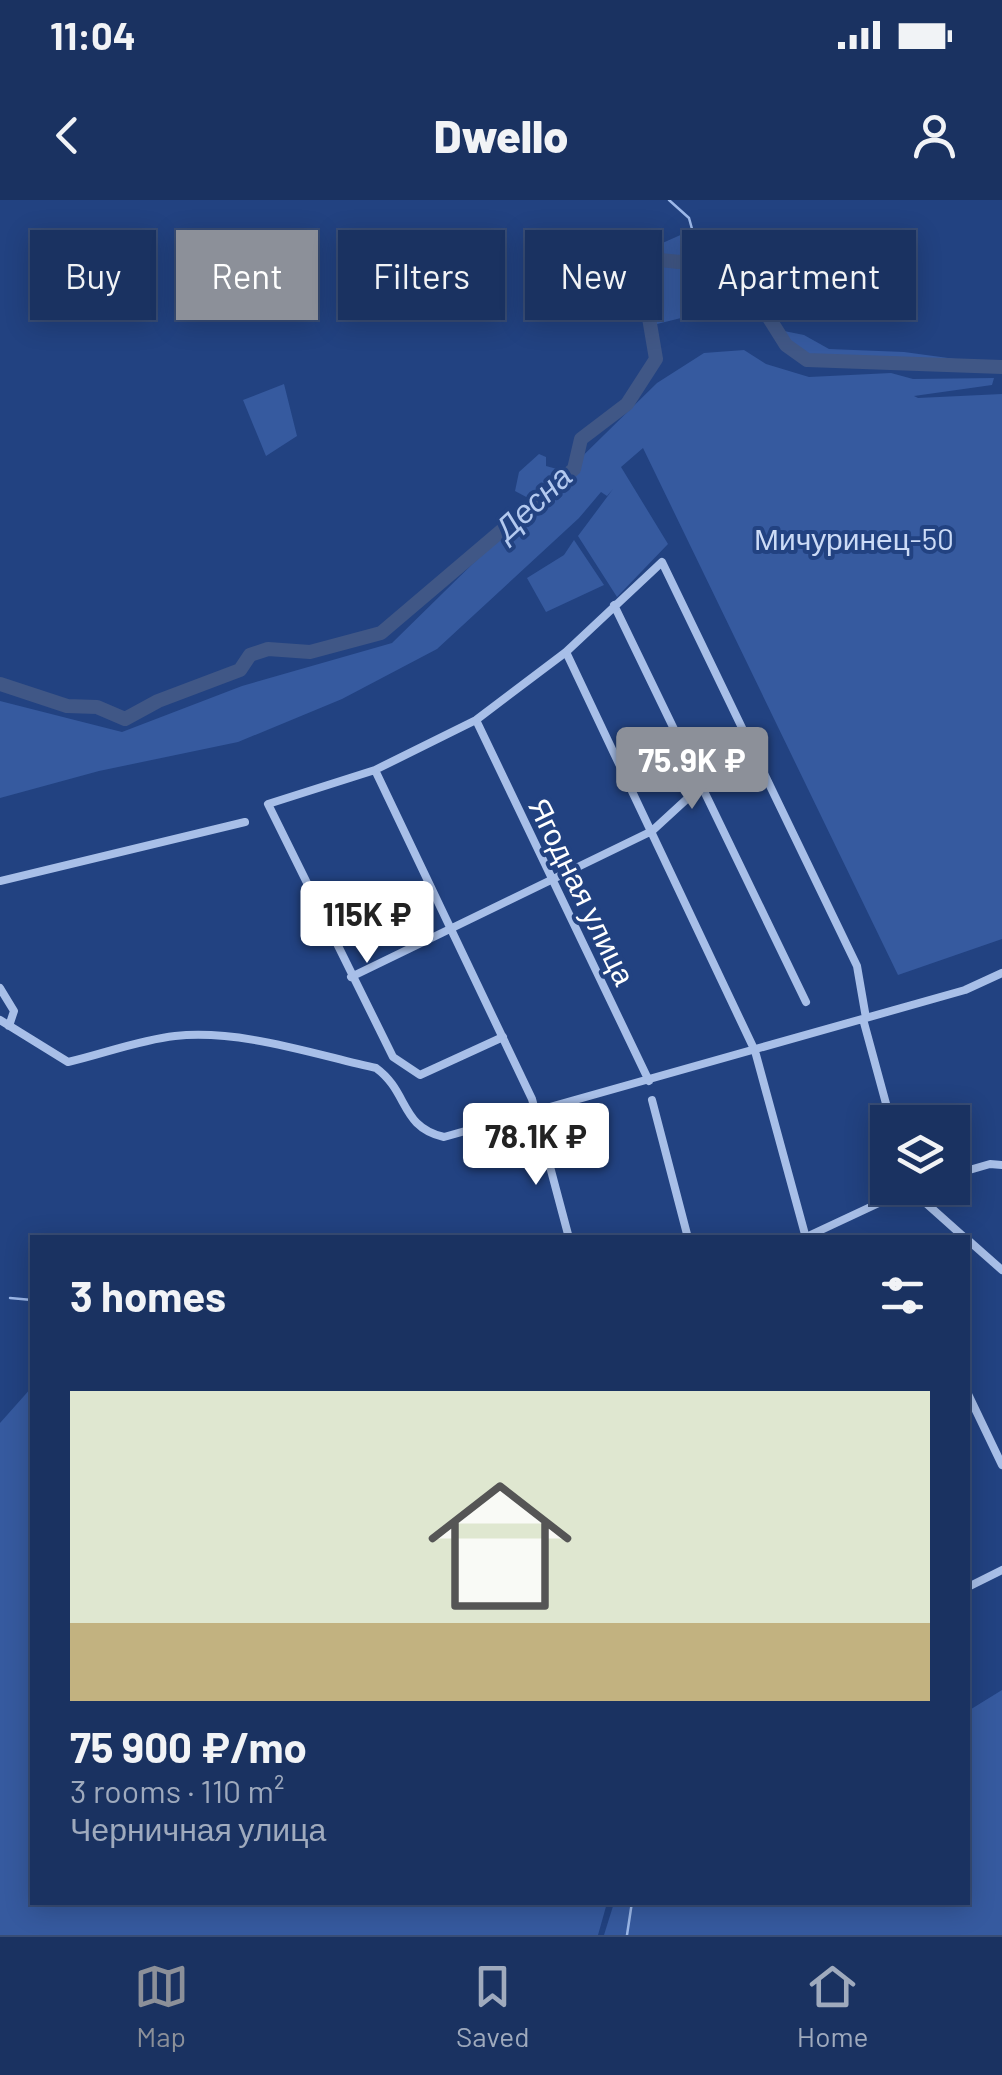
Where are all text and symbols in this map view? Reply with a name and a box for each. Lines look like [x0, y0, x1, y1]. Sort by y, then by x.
text: 11:04 [50, 12, 136, 58]
icon: back [40, 108, 95, 163]
text: Dwello [434, 108, 568, 162]
icon: person [907, 108, 962, 163]
chip: Buy [30, 230, 156, 320]
chip: Rent [176, 230, 318, 320]
chip: Filters [338, 230, 505, 320]
chip: New [525, 230, 662, 320]
chip: Apartment [682, 230, 916, 320]
water label: Десна [483, 456, 579, 549]
park label: Мичуринец-50 [754, 520, 954, 556]
pin: 75.9K ₽ [600, 727, 784, 812]
text: 75.9K ₽ [638, 740, 746, 778]
street label: Ягодная улица [522, 792, 644, 991]
pin: 115K ₽ [286, 881, 448, 966]
text: 115K ₽ [323, 894, 412, 932]
pin: 78.1K ₽ [444, 1103, 628, 1188]
map controls [870, 1105, 970, 1205]
button: layers [870, 1105, 970, 1205]
text: 78.1K ₽ [485, 1116, 587, 1154]
icon: filters [875, 1268, 930, 1323]
text: 3 homes [70, 1270, 226, 1320]
icon: home [410, 1456, 590, 1636]
text: 75 900 ₽/mo [70, 1721, 307, 1771]
text: 3 rooms · 110 m² [70, 1771, 285, 1809]
text: Черничная улица [70, 1809, 326, 1847]
tab: Map [134, 1959, 189, 2053]
tab: Saved [456, 1959, 530, 2053]
tab: Home [797, 1959, 868, 2053]

